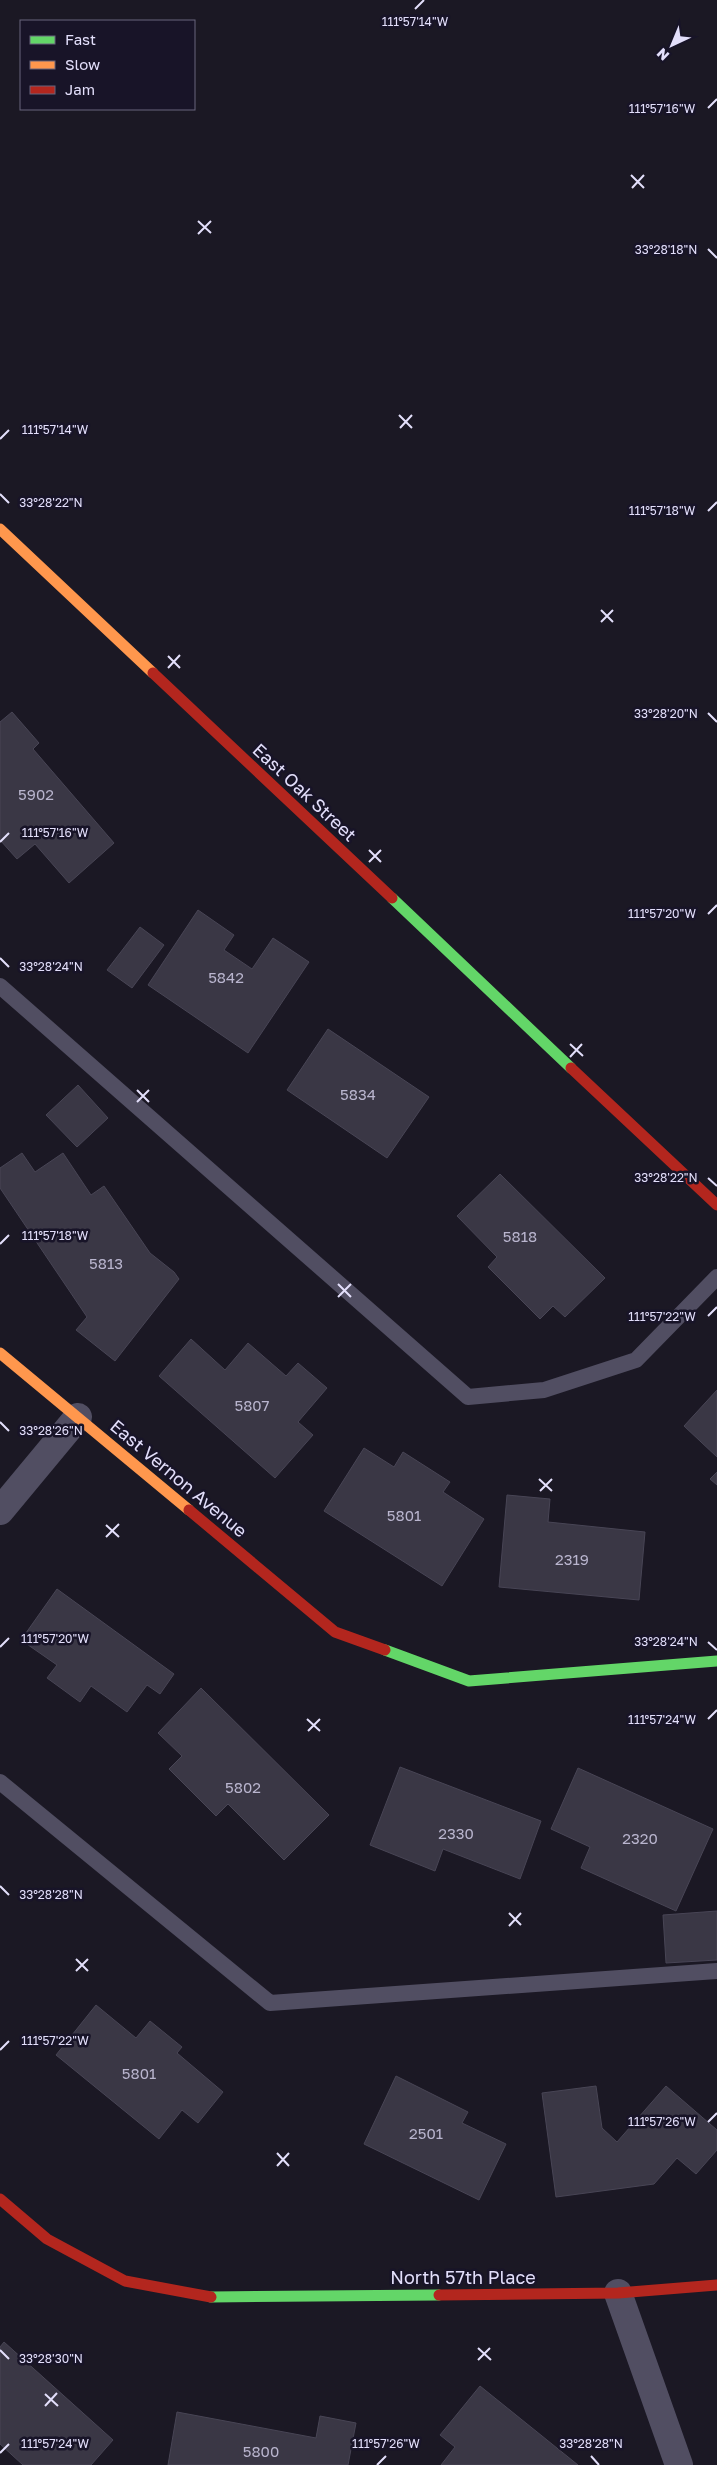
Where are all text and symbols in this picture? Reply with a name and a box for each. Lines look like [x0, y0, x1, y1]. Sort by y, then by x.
text: 111°57'14"W [382, 14, 449, 29]
legend [20, 20, 195, 110]
north arrow [647, 20, 697, 70]
text: Fast [65, 30, 96, 48]
text: N [653, 45, 672, 65]
text: Slow [65, 55, 100, 73]
text: Jam [65, 80, 95, 98]
text: 111°57'16"W [629, 101, 696, 116]
text: 33°28'18"N [635, 242, 697, 257]
text: 111°57'14"W [22, 422, 89, 437]
text: 33°28'22"N [19, 495, 83, 510]
text: 111°57'18"W [629, 503, 696, 518]
text: 33°28'20"N [634, 706, 698, 721]
street label: East Oak Street [249, 738, 361, 846]
house number: 5902 [18, 785, 54, 803]
text: 111°57'16"W [22, 825, 89, 840]
text: 111°57'20"W [628, 906, 696, 921]
text: 33°28'24"N [19, 959, 83, 974]
house number: 5842 [208, 968, 244, 986]
house number: 5834 [340, 1085, 376, 1103]
text: 33°28'22"N [634, 1170, 698, 1185]
house number: 5818 [503, 1227, 537, 1245]
text: 111°57'18"W [22, 1228, 89, 1243]
house number: 5813 [89, 1254, 123, 1272]
text: 111°57'22"W [628, 1309, 696, 1324]
house number: 5807 [234, 1396, 270, 1414]
street label: East Vernon Avenue [106, 1414, 252, 1542]
text: 33°28'26"N [19, 1423, 83, 1438]
house number: 5801 [387, 1506, 421, 1524]
house number: 2319 [555, 1550, 589, 1568]
text: 111°57'20"W [21, 1631, 89, 1646]
text: 33°28'24"N [634, 1634, 698, 1649]
text: 111°57'24"W [628, 1712, 696, 1727]
house number: 5802 [225, 1778, 261, 1796]
house number: 2330 [438, 1824, 474, 1842]
house number: 2320 [622, 1829, 658, 1847]
text: 33°28'28"N [19, 1887, 83, 1902]
text: 111°57'22"W [21, 2033, 89, 2048]
house number: 5801 [122, 2064, 156, 2082]
text: 111°57'26"W [628, 2114, 696, 2129]
house number: 2501 [409, 2124, 443, 2142]
street label: North 57th Place [390, 2266, 536, 2288]
text: 33°28'30"N [19, 2351, 83, 2366]
text: 111°57'24"W [21, 2436, 89, 2451]
text: 111°57'26"W [352, 2436, 420, 2451]
text: 33°28'28"N [559, 2436, 623, 2451]
house number: 5800 [243, 2442, 279, 2460]

